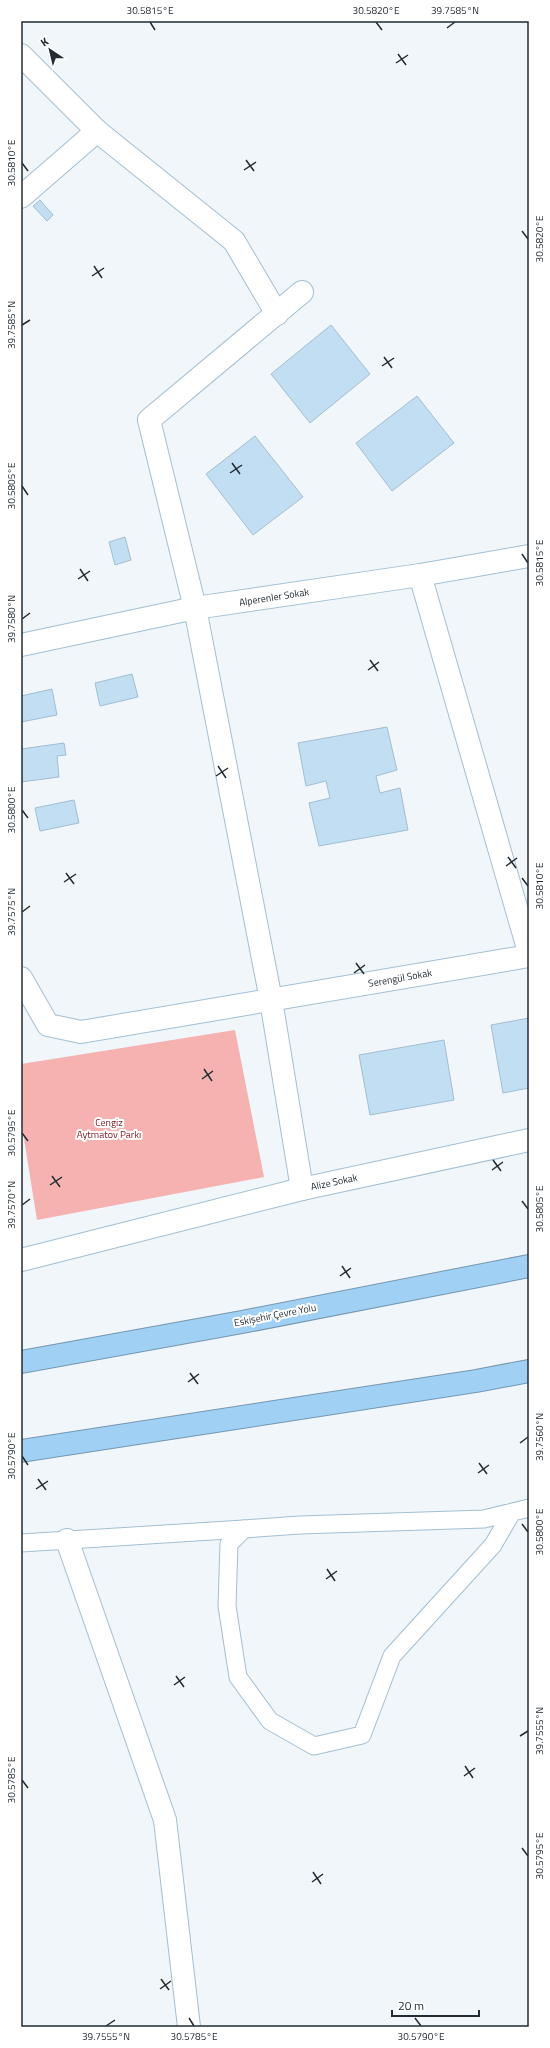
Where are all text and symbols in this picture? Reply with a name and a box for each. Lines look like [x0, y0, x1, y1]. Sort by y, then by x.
text: 30.5815°E [127, 3, 174, 18]
text: 30.5820°E [353, 3, 400, 18]
text: 39.7585°N [431, 3, 479, 18]
north arrow [30, 30, 70, 70]
text: K [37, 33, 52, 50]
text: 30.5810°E [4, 139, 19, 186]
text: 30.5820°E [532, 215, 547, 262]
text: 39.7585°N [4, 301, 19, 349]
text: 30.5805°E [4, 462, 19, 509]
text: 30.5815°E [532, 539, 547, 586]
street label: Alperenler Sokak [238, 584, 310, 610]
text: 39.7580°N [4, 595, 19, 643]
text: 30.5800°E [4, 786, 19, 833]
text: 30.5810°E [532, 862, 547, 909]
text: 39.7575°N [4, 888, 19, 936]
street label: Serengül Sokak [367, 965, 433, 991]
text: 30.5795°E [4, 1109, 19, 1156]
park label: Cengiz Aytmatov Parkı [77, 1115, 141, 1142]
street label: Alize Sokak [309, 1170, 359, 1194]
text: 39.7570°N [4, 1181, 19, 1229]
text: 30.5805°E [532, 1185, 547, 1232]
street label: Eskişehir Çevre Yolu [233, 1300, 317, 1330]
text: 39.7560°N [532, 1413, 547, 1461]
text: 30.5790°E [4, 1432, 19, 1479]
text: 30.5800°E [532, 1508, 547, 1555]
text: 39.7555°N [532, 1707, 547, 1755]
text: 30.5785°E [4, 1756, 19, 1803]
text: 30.5795°E [532, 1832, 547, 1879]
scale bar [392, 1992, 479, 2018]
text: 20 m [398, 1996, 424, 2015]
text: 39.7555°N [82, 2029, 130, 2044]
text: 30.5785°E [171, 2029, 218, 2044]
text: 30.5790°E [398, 2029, 445, 2044]

